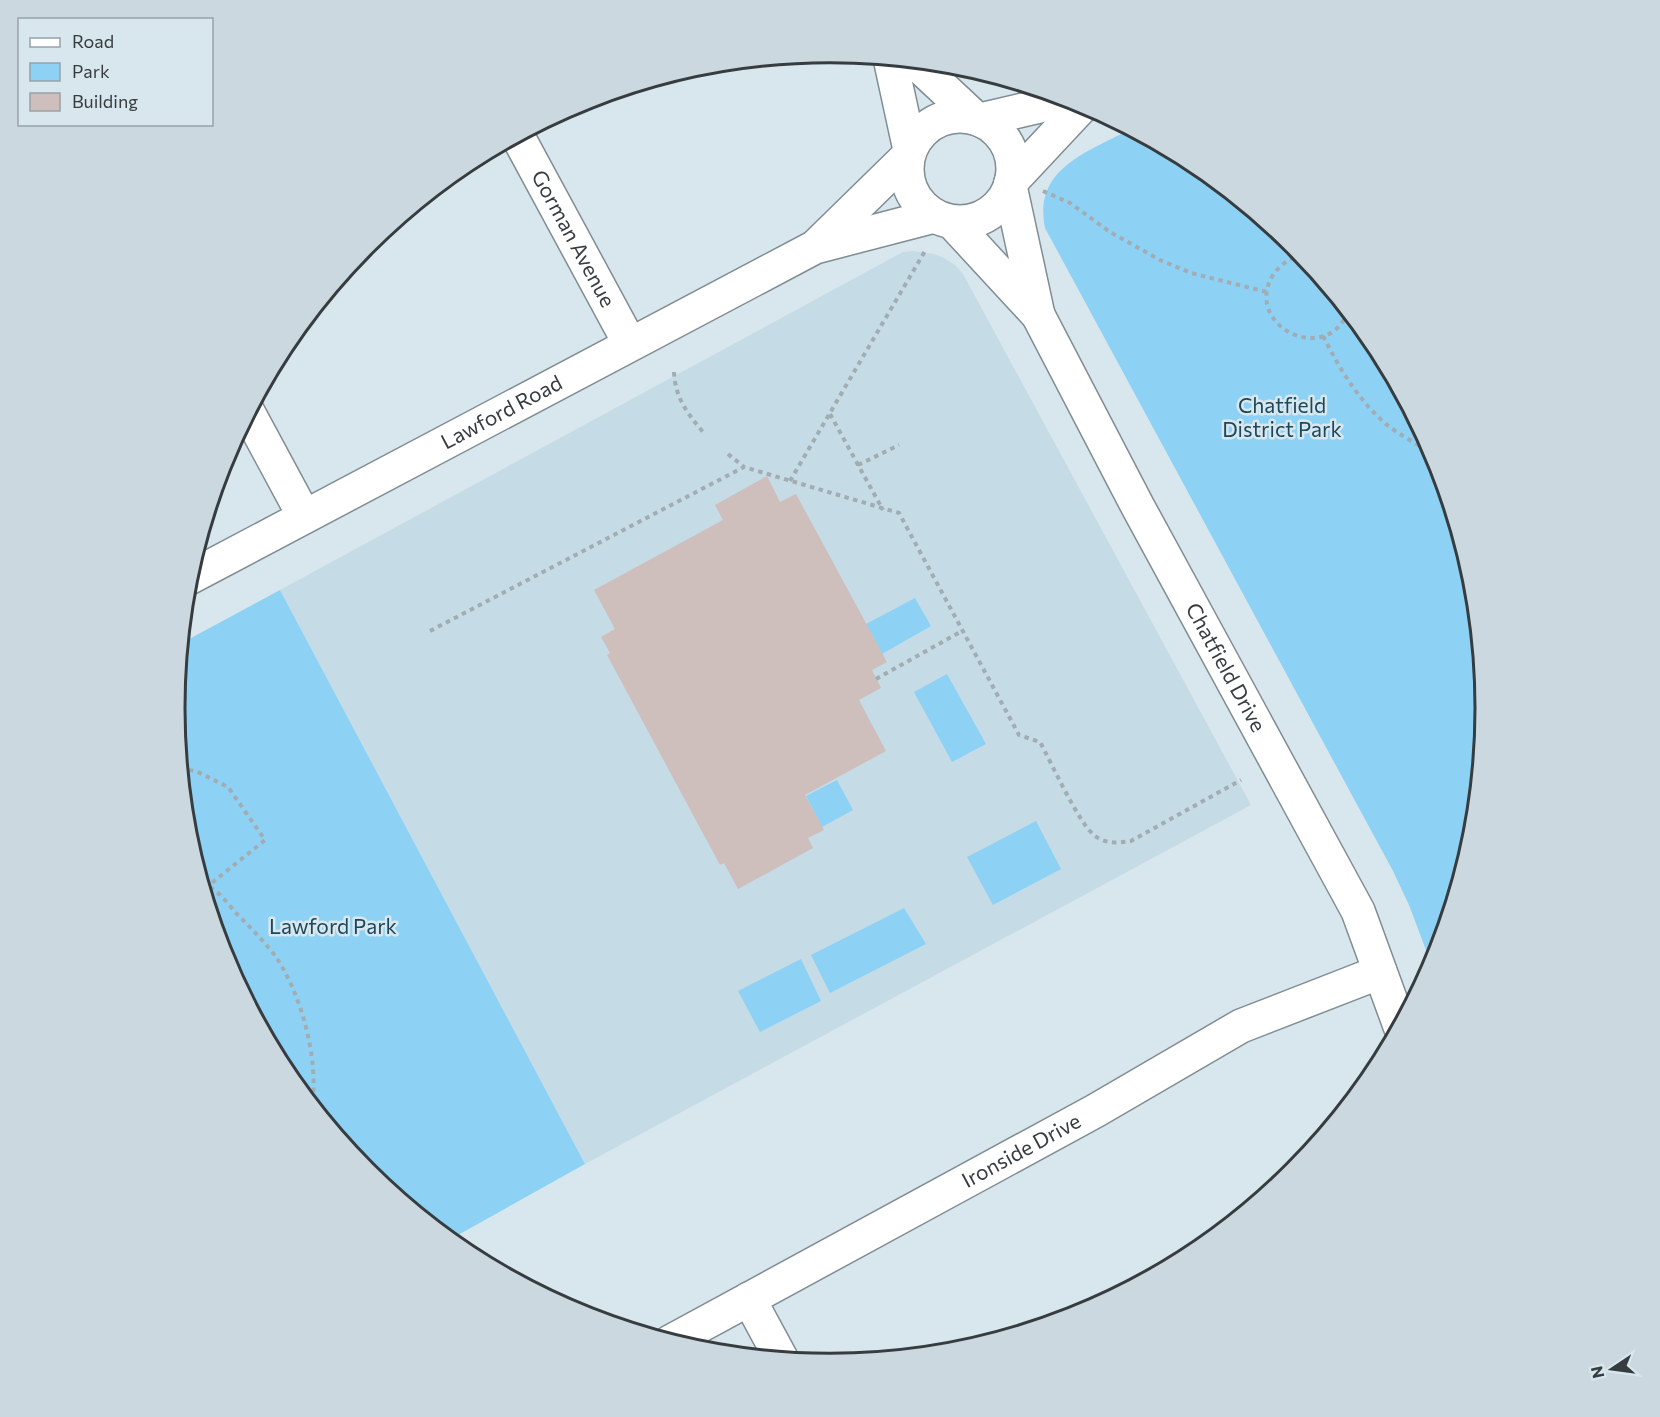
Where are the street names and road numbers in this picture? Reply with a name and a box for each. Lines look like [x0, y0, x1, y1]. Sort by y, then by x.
street label: Gorman Avenue [527, 165, 622, 311]
street label: Lawford Road [436, 369, 566, 453]
street label: Chatfield Drive [1182, 598, 1272, 736]
street label: Ironside Drive [957, 1107, 1084, 1192]

